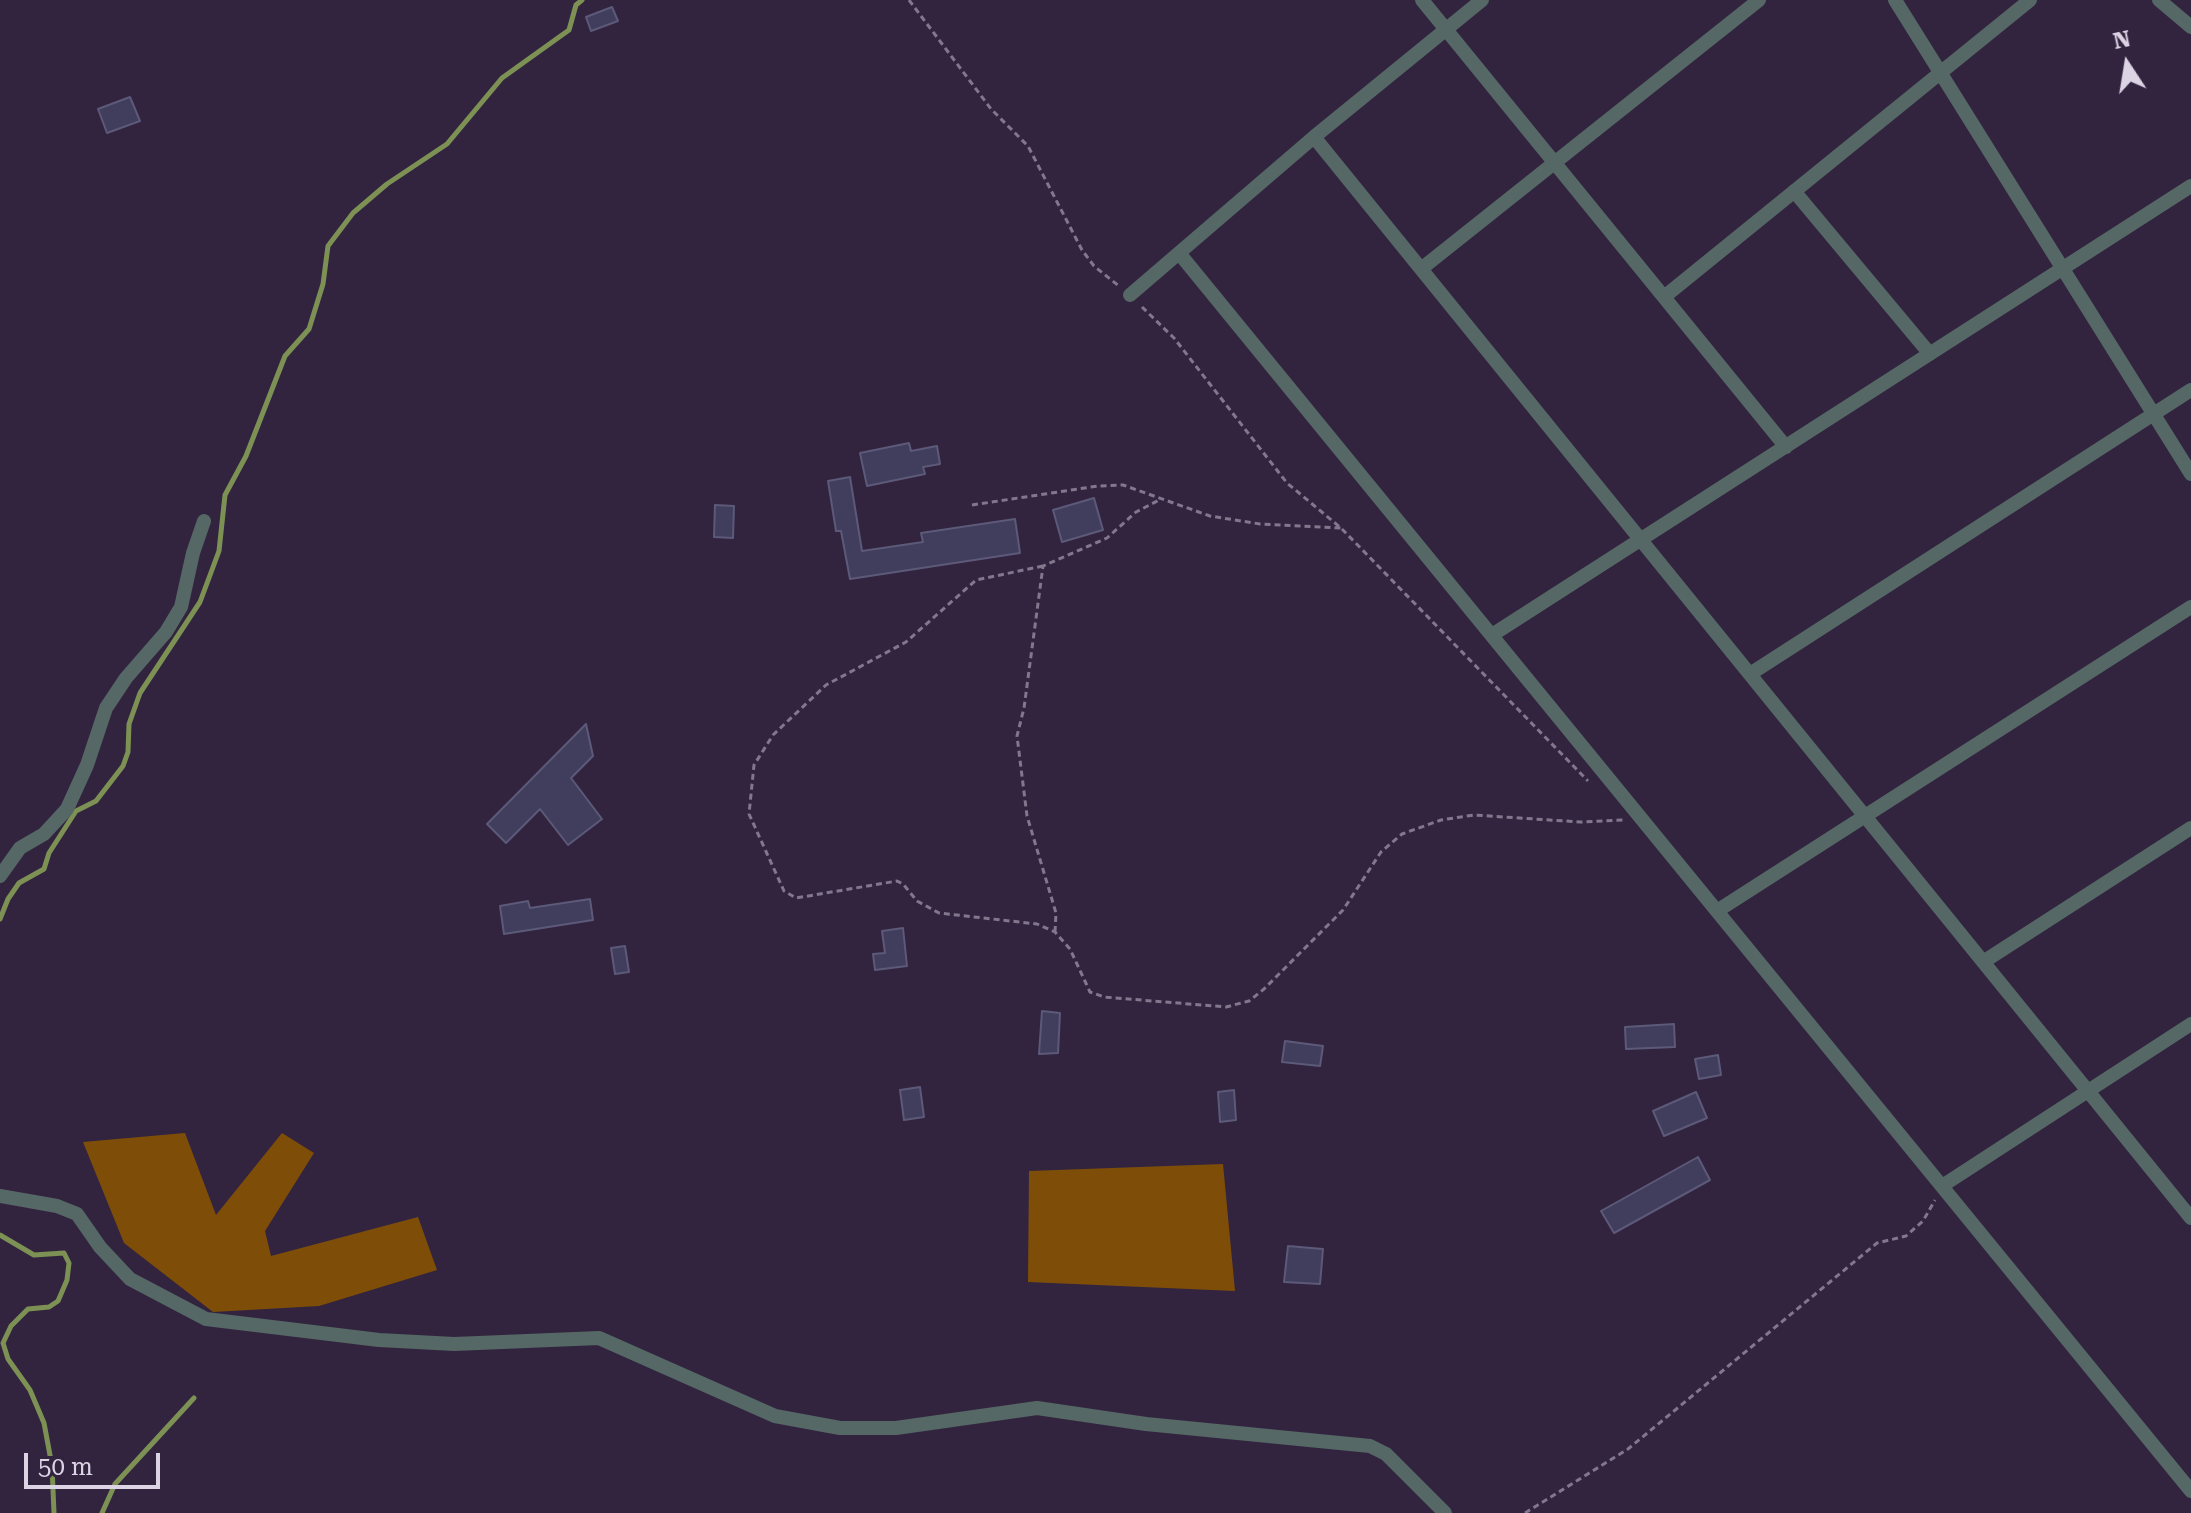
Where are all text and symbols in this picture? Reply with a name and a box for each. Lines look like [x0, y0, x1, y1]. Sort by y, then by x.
north arrow [2087, 24, 2167, 104]
text: N [2111, 26, 2133, 54]
scale bar [28, 1437, 164, 1487]
text: 50 m [38, 1453, 93, 1481]

